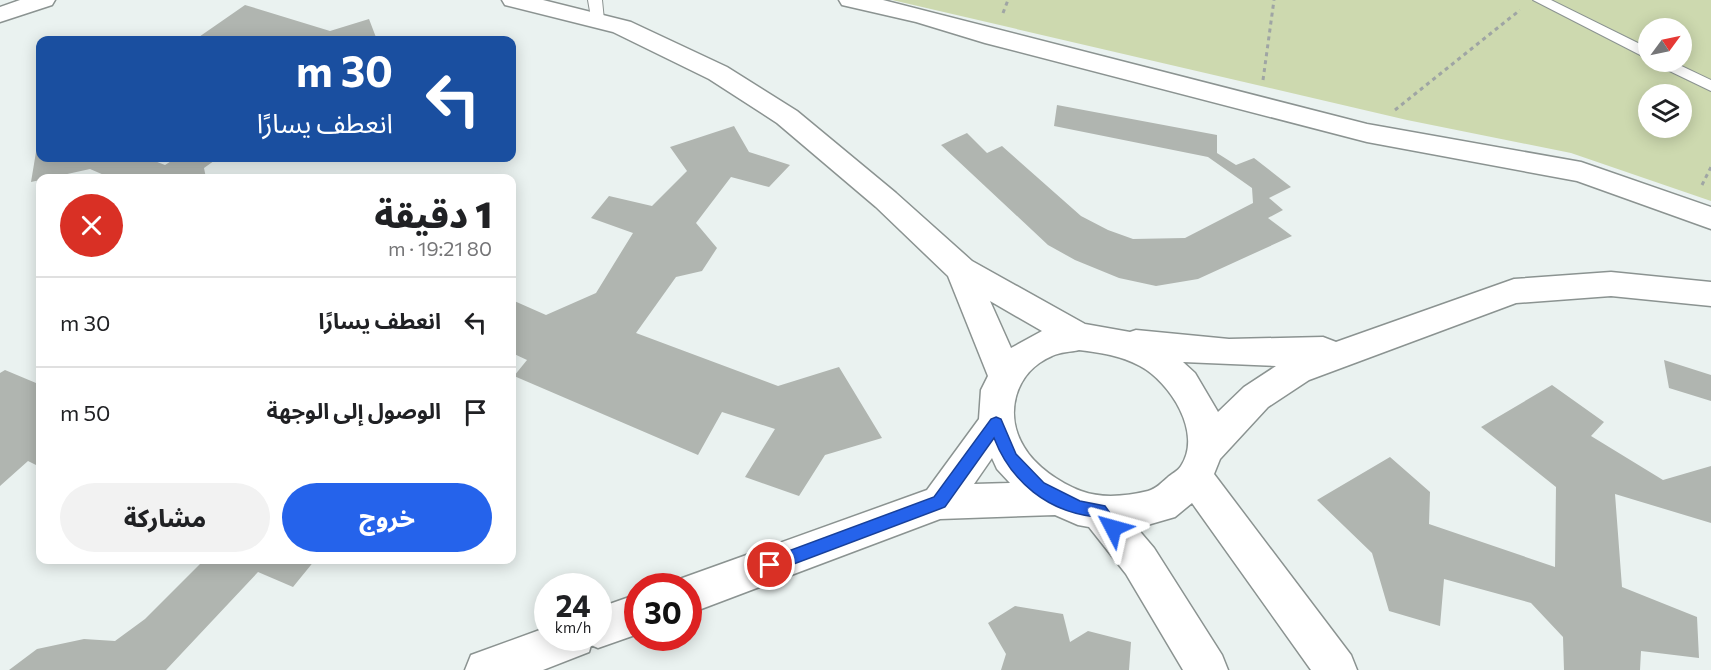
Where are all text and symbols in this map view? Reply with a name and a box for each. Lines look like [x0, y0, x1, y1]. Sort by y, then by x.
north arrow [1638, 18, 1692, 72]
map controls [1638, 18, 1692, 138]
text: 30 m [296, 44, 393, 96]
icon: left [414, 60, 492, 138]
button: layers [1638, 84, 1692, 138]
text: انعطف يسارًا [257, 106, 393, 139]
text: 1 دقيقة [374, 191, 492, 235]
button: close [60, 194, 123, 257]
text: 80 m · 19:21 [388, 236, 492, 260]
icon: left [459, 306, 492, 339]
text: انعطف يسارًا [319, 307, 441, 334]
text: 30 m [60, 309, 110, 336]
icon: arrive [459, 396, 492, 429]
text: الوصول إلى الوجهة [266, 397, 441, 424]
text: 50 m [60, 399, 110, 426]
button: مشاركة [60, 483, 270, 552]
button: خروج [282, 483, 492, 552]
position arrow [1081, 496, 1145, 560]
pin [744, 539, 795, 590]
icon: arrive [753, 548, 786, 581]
speed limit sign: 30 [624, 573, 702, 651]
text: 24 [555, 586, 591, 623]
text: km/h [555, 618, 591, 636]

